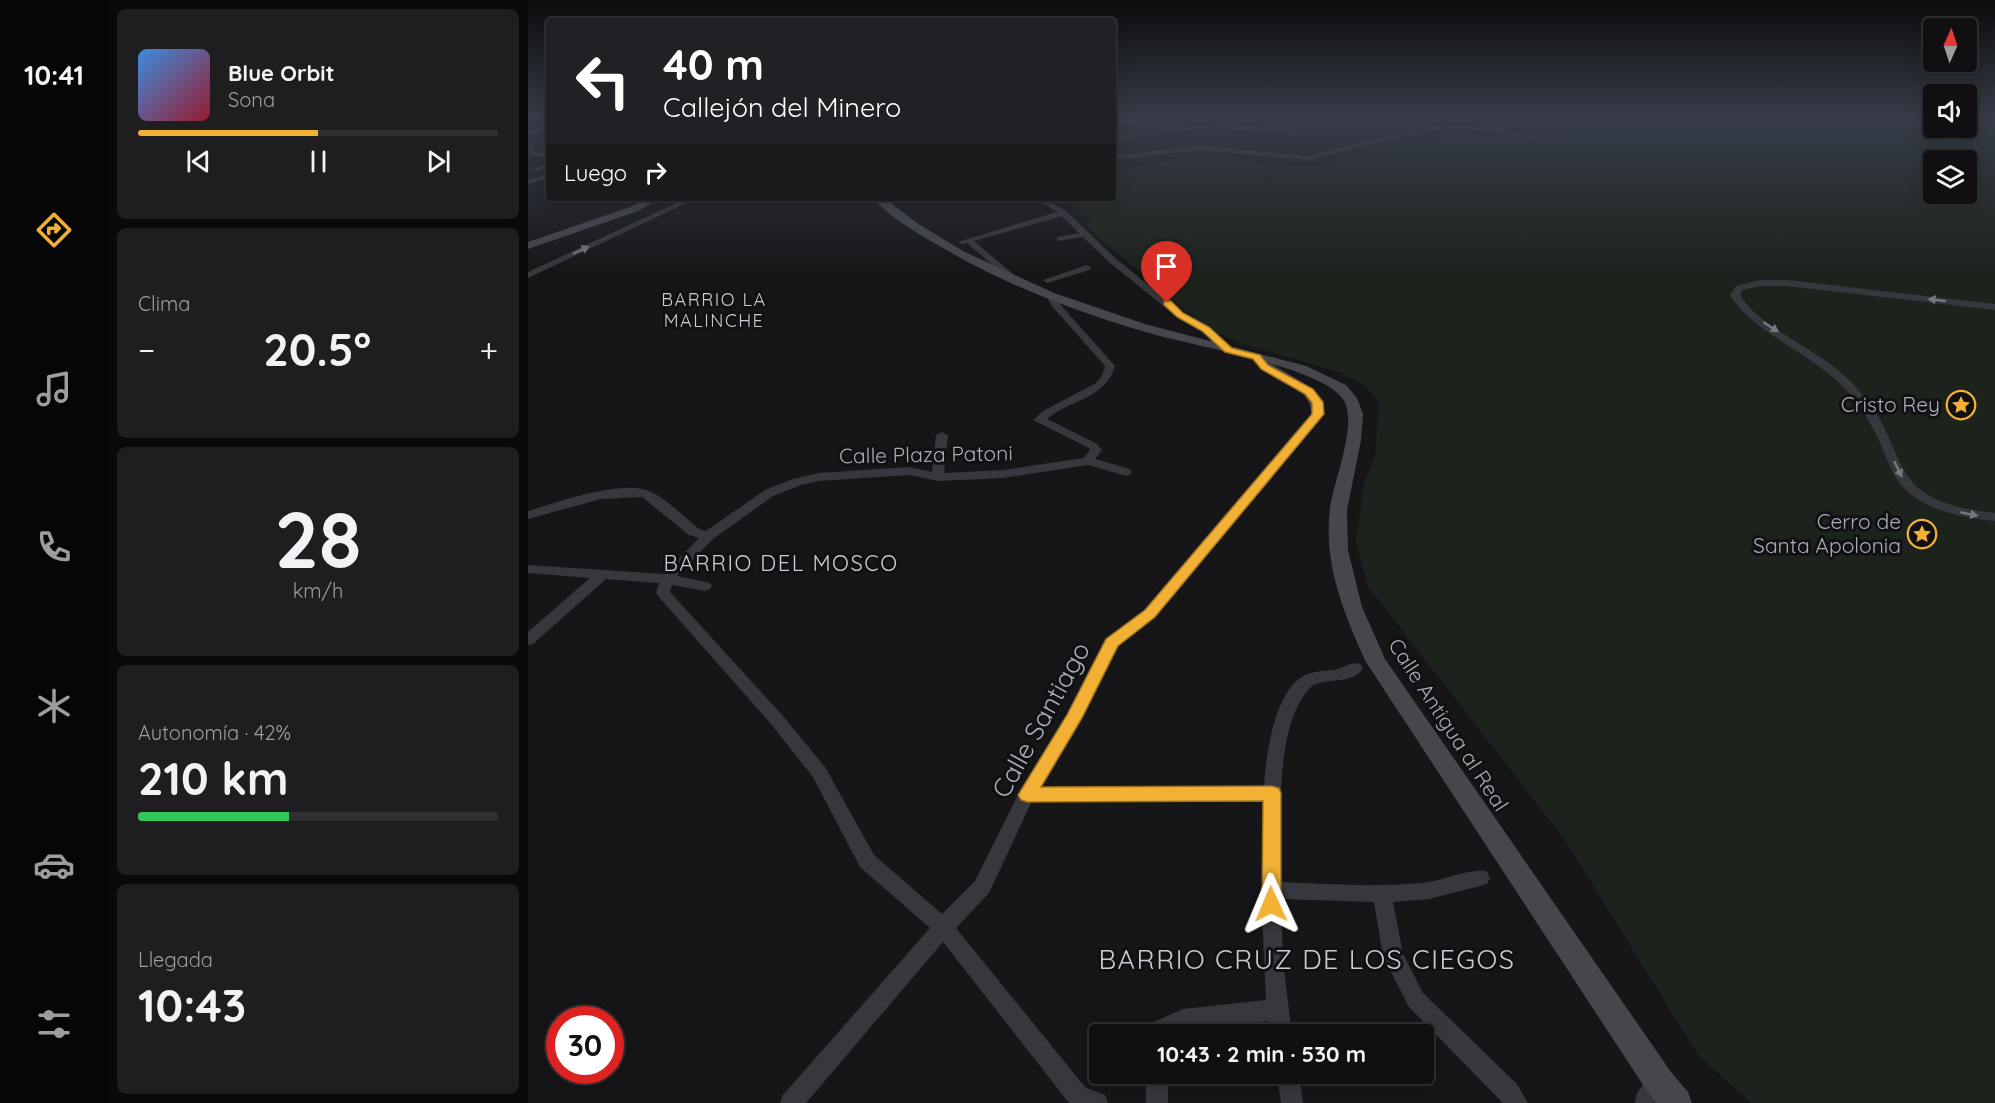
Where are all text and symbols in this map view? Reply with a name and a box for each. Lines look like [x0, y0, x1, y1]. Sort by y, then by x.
north arrow [1923, 18, 1977, 72]
map controls [1923, 18, 1977, 204]
text: 40 m [663, 38, 764, 91]
icon: left [564, 42, 642, 120]
text: 10:41 [24, 58, 84, 92]
text: Blue Orbit [228, 59, 334, 87]
button: sound [1923, 84, 1977, 138]
text: Sona [228, 87, 275, 112]
text: Callejón del Minero [663, 90, 901, 124]
icon: previous [182, 145, 215, 178]
icon: pause [302, 145, 335, 178]
icon: next [422, 145, 455, 178]
button: layers [1923, 150, 1977, 204]
icon: right [639, 156, 672, 189]
text: Luego [564, 159, 627, 187]
icon: directions [33, 209, 75, 251]
pin [1141, 241, 1192, 303]
one-way arrow [572, 245, 589, 254]
icon: arrive [1150, 250, 1183, 283]
district label: BARRIO LA MALINCHE [661, 288, 767, 332]
text: Clima [138, 291, 190, 316]
one-way arrow [1927, 295, 1946, 305]
text: 20.5° [263, 321, 371, 377]
one-way arrow [1763, 322, 1779, 333]
text: − [138, 329, 155, 370]
text: + [479, 329, 498, 370]
icon: music [33, 368, 75, 410]
place icon: Cristo Rey [1945, 389, 1977, 421]
place label: Cristo Rey [1841, 391, 1940, 417]
street label: Calle Plaza Patoni [839, 439, 1013, 469]
one-way arrow [1892, 460, 1902, 478]
text: 28 [274, 490, 362, 588]
place label: Cerro de Santa Apolonia [1753, 508, 1901, 558]
one-way arrow [1960, 509, 1978, 519]
place icon: Cerro de Santa Apolonia [1906, 518, 1938, 550]
icon: phone [33, 526, 75, 568]
district label: BARRIO DEL MOSCO [663, 549, 899, 577]
text: km/h [293, 578, 343, 603]
street label: Calle Antigua al Real [1383, 633, 1514, 816]
street label: Calle Santiago [984, 636, 1097, 803]
icon: climate [33, 685, 75, 727]
text: Autonomía · 42% [138, 720, 291, 745]
text: 210 km [138, 750, 288, 806]
icon: car [33, 844, 75, 886]
position arrow [1239, 872, 1303, 936]
district label: BARRIO CRUZ DE LOS CIEGOS [1099, 942, 1515, 976]
text: Llegada [138, 947, 213, 972]
text: 10:43 [138, 977, 246, 1033]
icon: filters [33, 1003, 75, 1045]
speed limit sign: 30 [546, 1006, 624, 1084]
text: 10:43 · 2 min · 530 m [1157, 1040, 1366, 1068]

